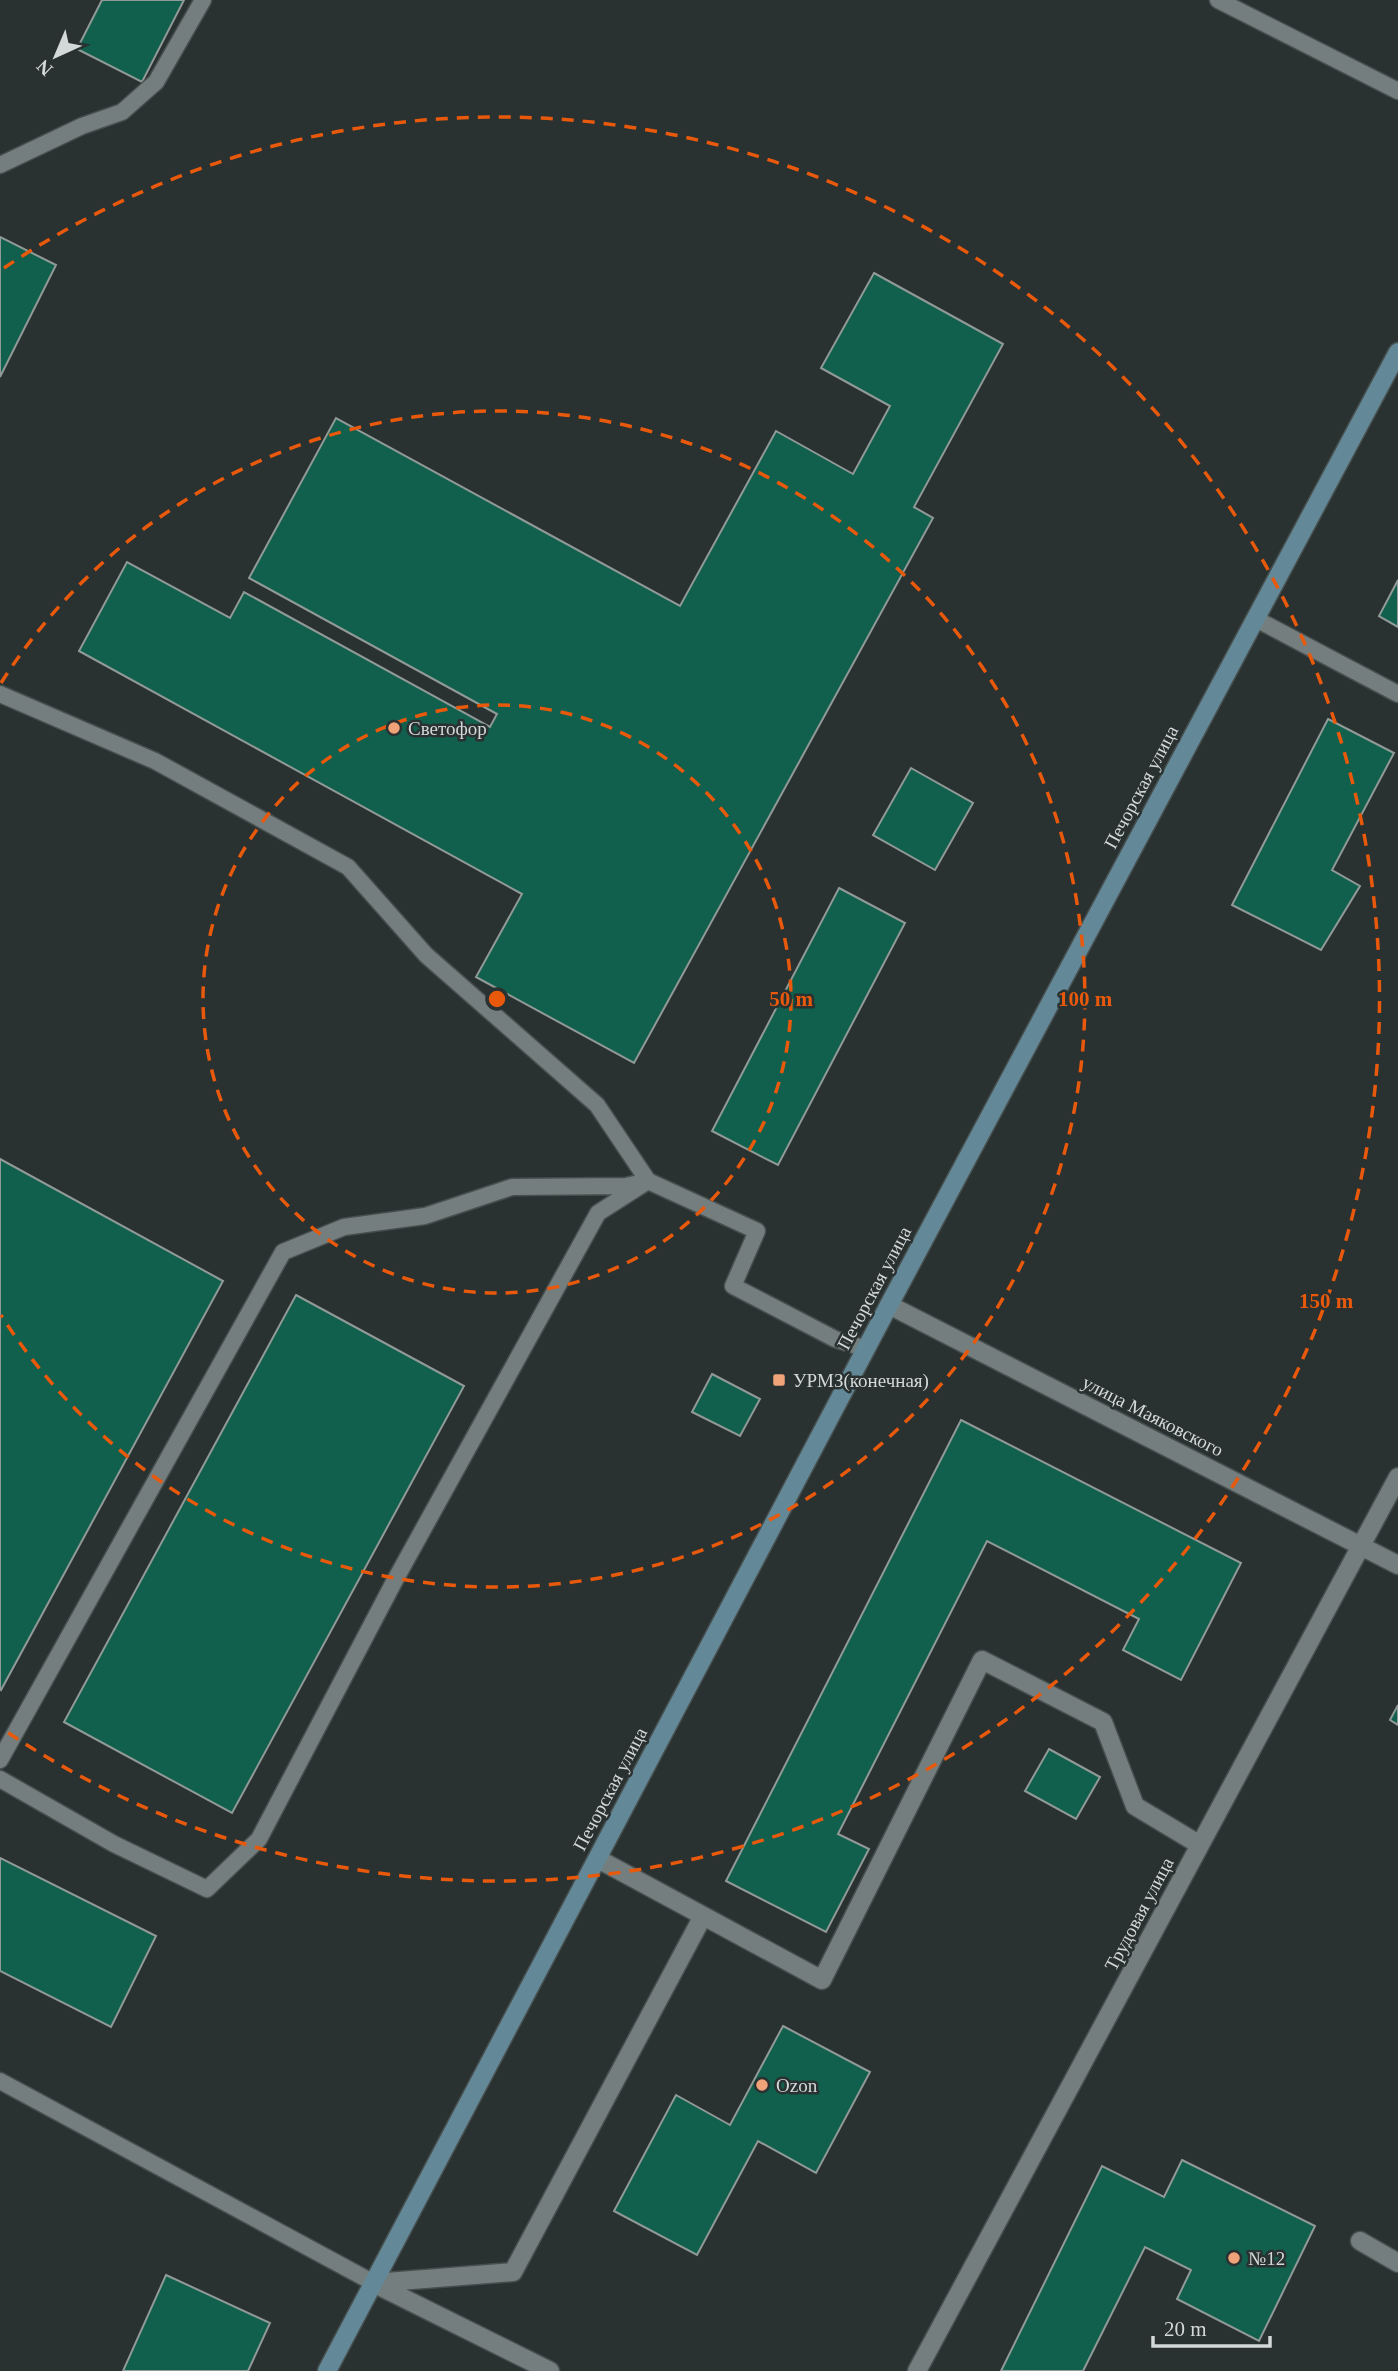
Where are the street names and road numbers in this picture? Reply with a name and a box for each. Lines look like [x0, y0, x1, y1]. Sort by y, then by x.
street label: Печорская улица [1100, 721, 1183, 852]
street label: Печорская улица [833, 1222, 916, 1353]
street label: улица Маяковского [1079, 1371, 1227, 1461]
street label: Печорская улица [569, 1723, 652, 1854]
street label: Трудовая улица [1100, 1853, 1178, 1974]

